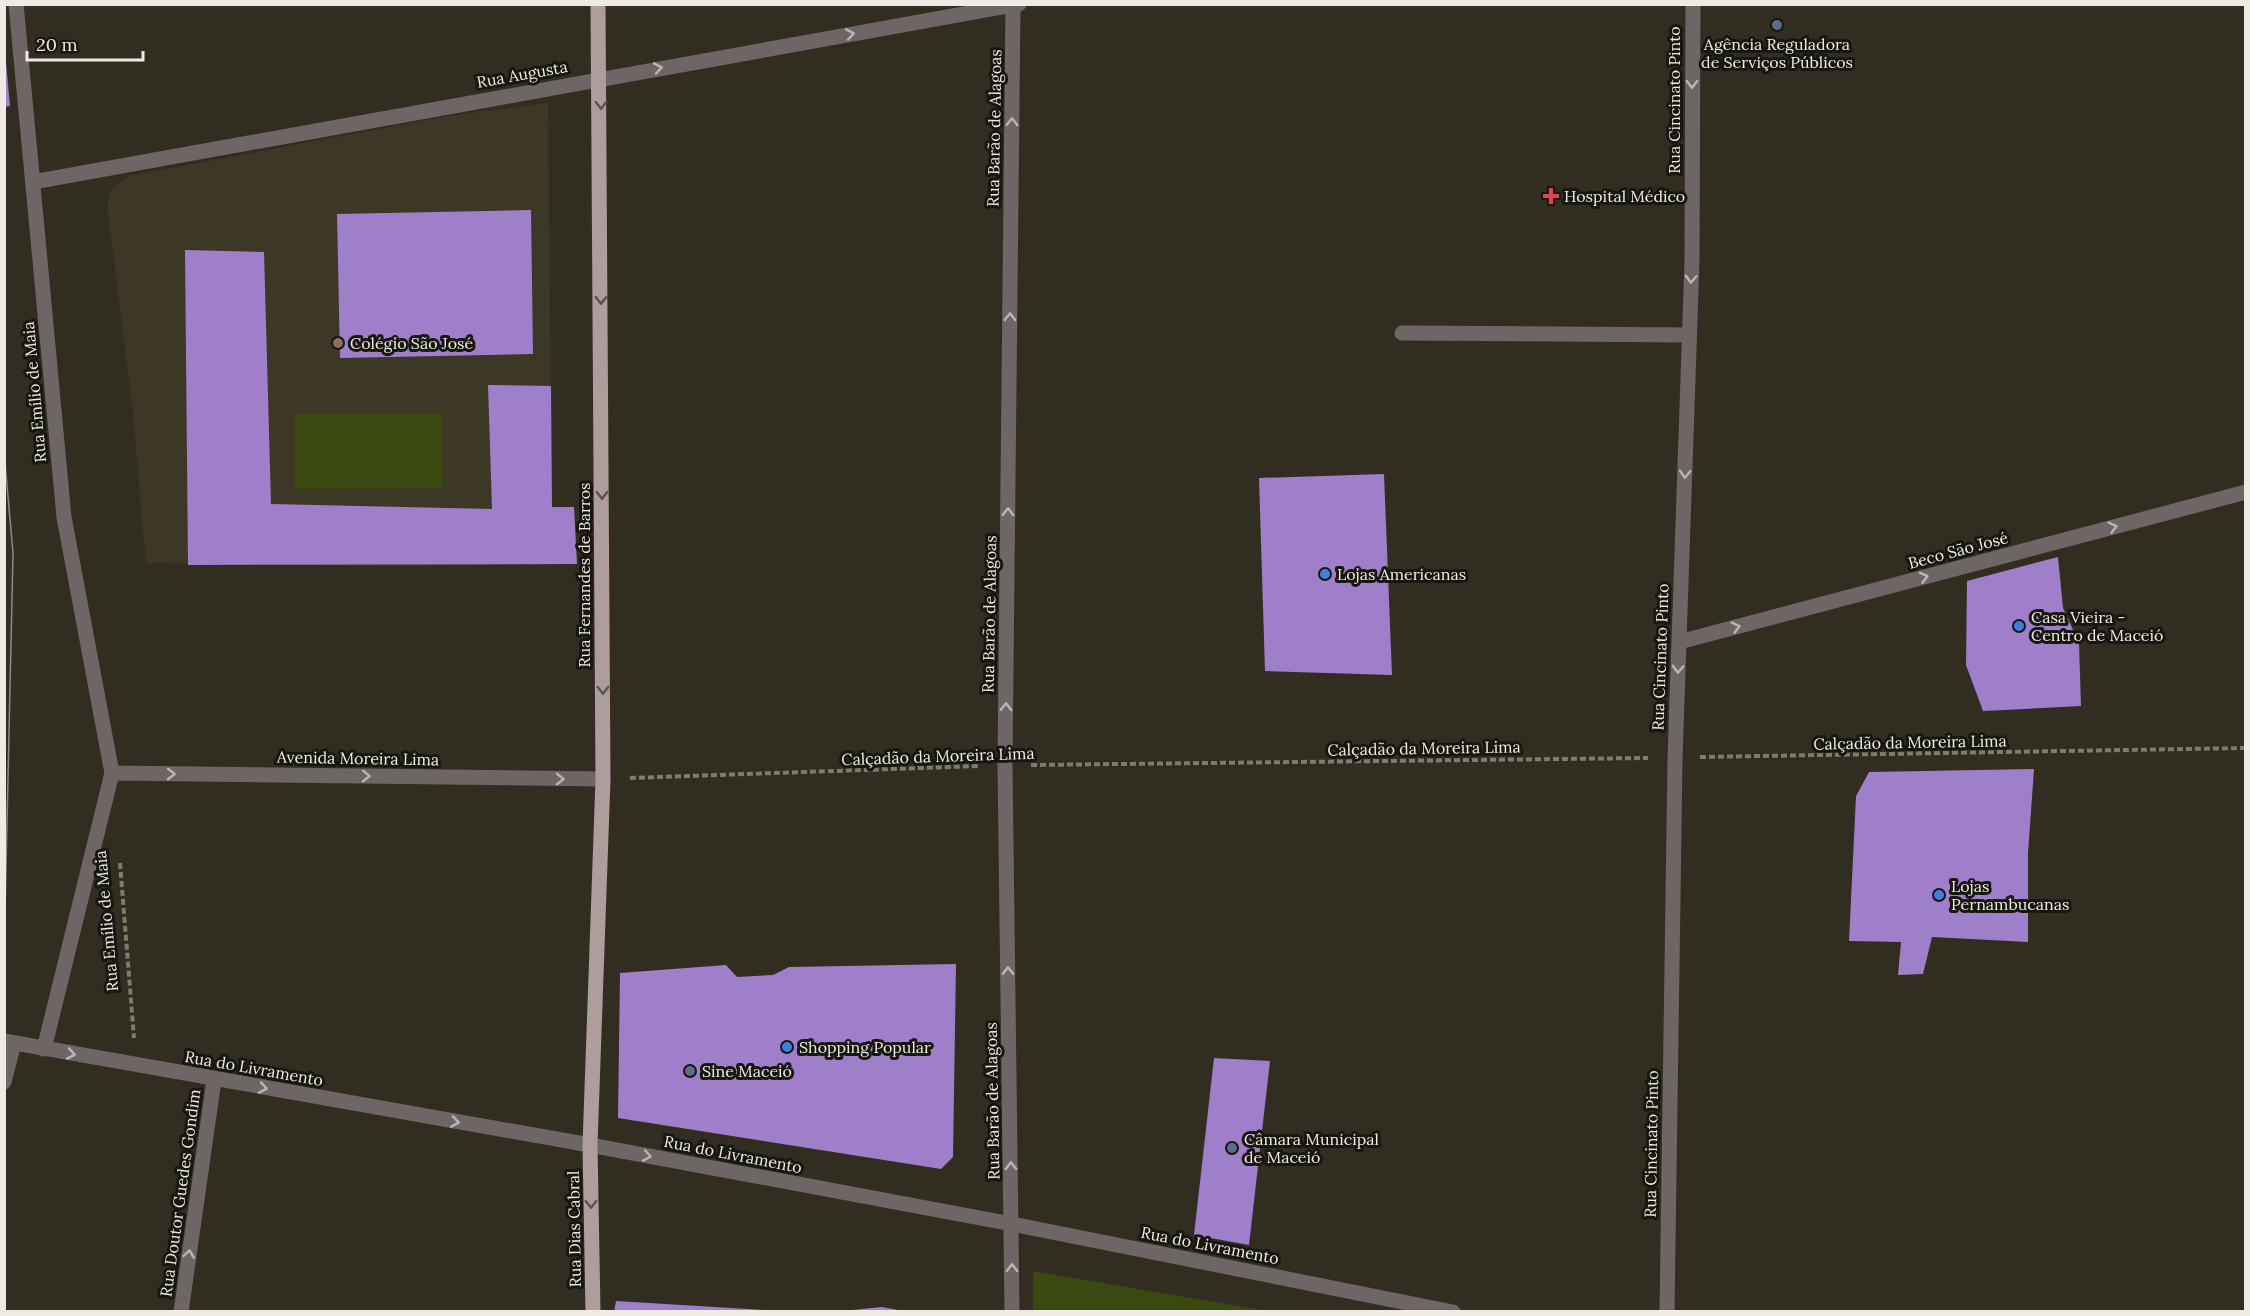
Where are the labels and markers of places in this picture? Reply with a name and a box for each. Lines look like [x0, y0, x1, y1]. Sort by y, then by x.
marker: Agência Reguladora de Serviços Públicos [1770, 18, 1784, 32]
place label: Agência Reguladora de Serviços Públicos [1701, 34, 1853, 72]
place label: Hospital Médico [1564, 186, 1685, 206]
marker: Hospital Médico [1542, 187, 1560, 205]
place label: Colégio São José [350, 333, 473, 353]
marker: Colégio São José [331, 336, 345, 350]
place label: Lojas Americanas [1337, 564, 1466, 584]
marker: Lojas Americanas [1318, 567, 1332, 581]
place label: Casa Vieira - Centro de Maceió [2031, 607, 2163, 645]
marker: Casa Vieira - Centro de Maceió [2012, 619, 2026, 633]
place label: Lojas Pernambucanas [1951, 876, 2069, 914]
marker: Lojas Pernambucanas [1932, 888, 1946, 902]
place label: Shopping Popular [799, 1037, 931, 1057]
marker: Shopping Popular [780, 1040, 794, 1054]
place label: Sine Maceió [702, 1061, 792, 1081]
marker: Sine Maceió [683, 1064, 697, 1078]
place label: Câmara Municipal de Maceió [1244, 1129, 1379, 1167]
marker: Câmara Municipal de Maceió [1225, 1141, 1239, 1155]

